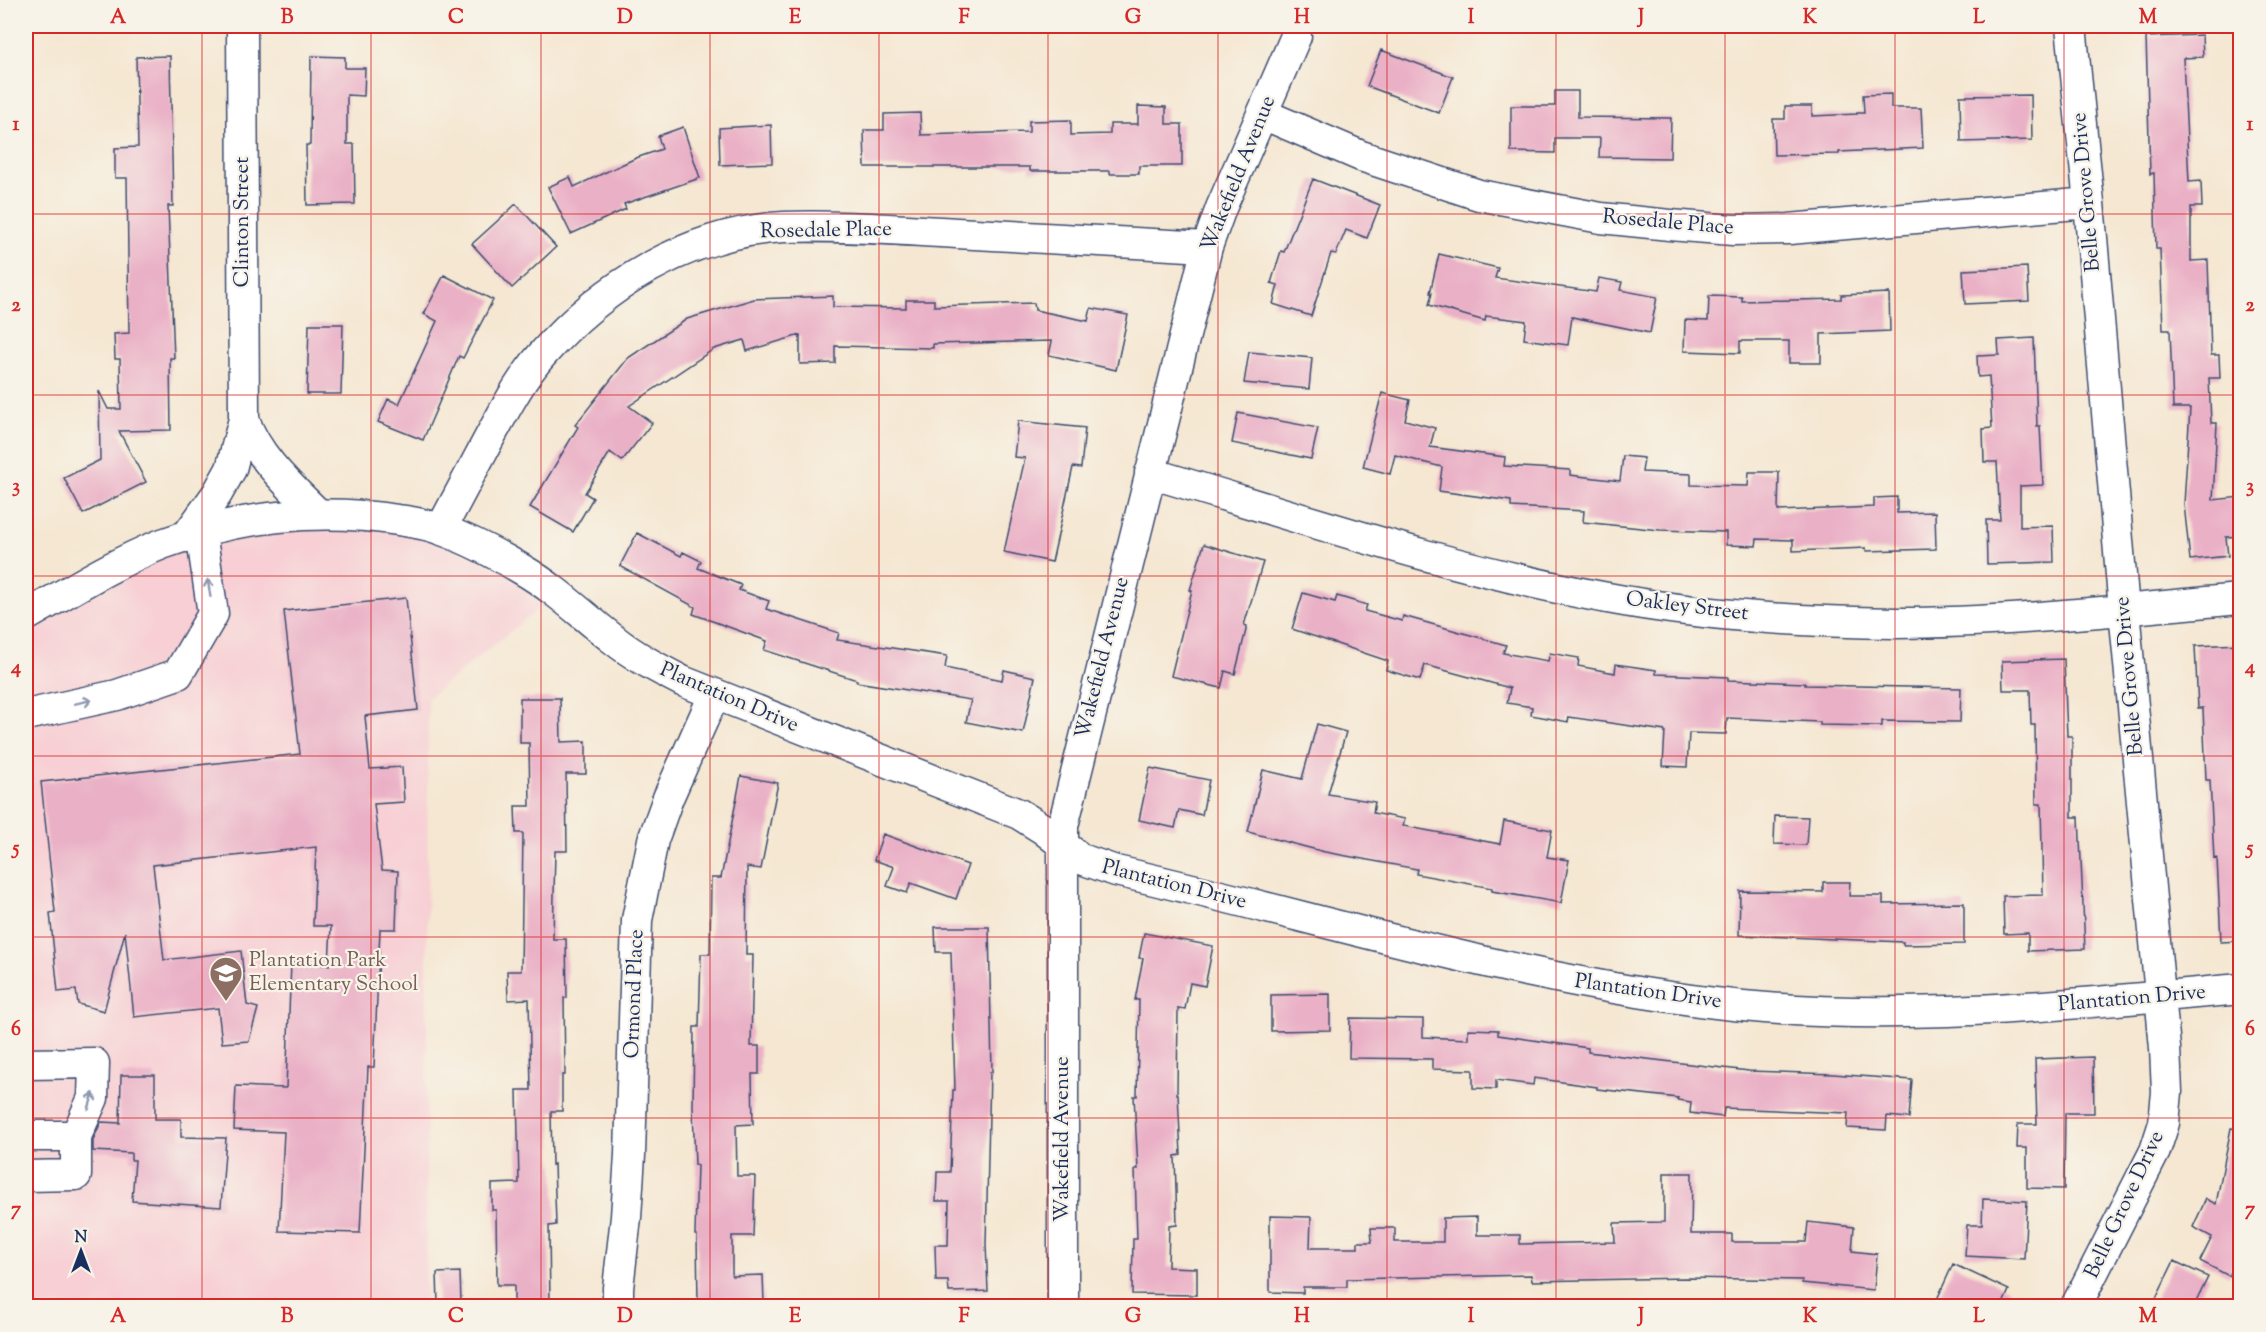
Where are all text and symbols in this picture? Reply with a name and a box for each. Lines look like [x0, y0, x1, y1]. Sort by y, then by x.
text: A [110, 4, 127, 33]
text: B [281, 4, 294, 33]
text: C [448, 4, 464, 33]
text: D [617, 4, 633, 33]
text: E [789, 4, 802, 33]
text: F [958, 4, 970, 33]
text: G [1125, 4, 1142, 33]
text: H [1294, 4, 1310, 33]
text: I [1468, 4, 1475, 33]
text: J [1636, 4, 1644, 33]
text: K [1803, 4, 1818, 33]
text: L [1973, 4, 1986, 33]
text: M [2139, 4, 2158, 33]
street label: Wakefield Avenue [1194, 92, 1284, 256]
text: 1 [13, 111, 20, 140]
street label: Belle Grove Drive [2065, 111, 2109, 273]
text: 1 [2247, 111, 2254, 140]
street label: Clinton Street [228, 157, 258, 287]
street label: Rosedale Place [1601, 202, 1735, 244]
street label: Rosedale Place [760, 215, 892, 247]
text: 2 [11, 292, 21, 321]
text: 2 [2245, 292, 2255, 321]
text: 3 [12, 473, 20, 502]
text: 3 [2246, 473, 2254, 502]
street label: Wakefield Avenue [1068, 574, 1138, 742]
one-way arrow [203, 579, 214, 599]
street label: Oakley Street [1624, 585, 1750, 629]
street label: Belle Grove Drive [2108, 595, 2152, 757]
text: 4 [10, 654, 21, 683]
text: 4 [2244, 654, 2255, 683]
street label: Plantation Drive [655, 655, 803, 741]
one-way arrow [73, 696, 92, 708]
text: 5 [11, 835, 20, 864]
text: 5 [2245, 835, 2254, 864]
street label: Plantation Drive [1098, 853, 1250, 917]
street label: Ormond Place [618, 929, 652, 1059]
place label: Plantation Park Elementary School [249, 946, 419, 1000]
school or university icon: Plantation Park Elementary School [208, 955, 244, 1002]
street label: Plantation Drive [1573, 967, 1723, 1017]
street label: Plantation Drive [2057, 978, 2207, 1020]
text: 6 [11, 1016, 21, 1045]
text: 6 [2245, 1016, 2255, 1045]
street label: Wakefield Avenue [1048, 1056, 1078, 1222]
one-way arrow [86, 1092, 97, 1111]
street label: Belle Grove Drive [2078, 1126, 2172, 1284]
text: 7 [11, 1196, 22, 1225]
text: 7 [2245, 1196, 2256, 1225]
north arrow [51, 1221, 111, 1281]
text: N [75, 1227, 88, 1250]
text: A [110, 1303, 127, 1332]
text: B [281, 1303, 294, 1332]
text: C [448, 1303, 464, 1332]
text: D [617, 1303, 633, 1332]
text: E [789, 1303, 802, 1332]
text: F [958, 1303, 970, 1332]
text: G [1125, 1303, 1142, 1332]
text: H [1294, 1303, 1310, 1332]
text: I [1468, 1303, 1475, 1332]
text: J [1636, 1303, 1644, 1332]
text: K [1803, 1303, 1818, 1332]
text: L [1973, 1303, 1986, 1332]
text: M [2139, 1303, 2158, 1332]

